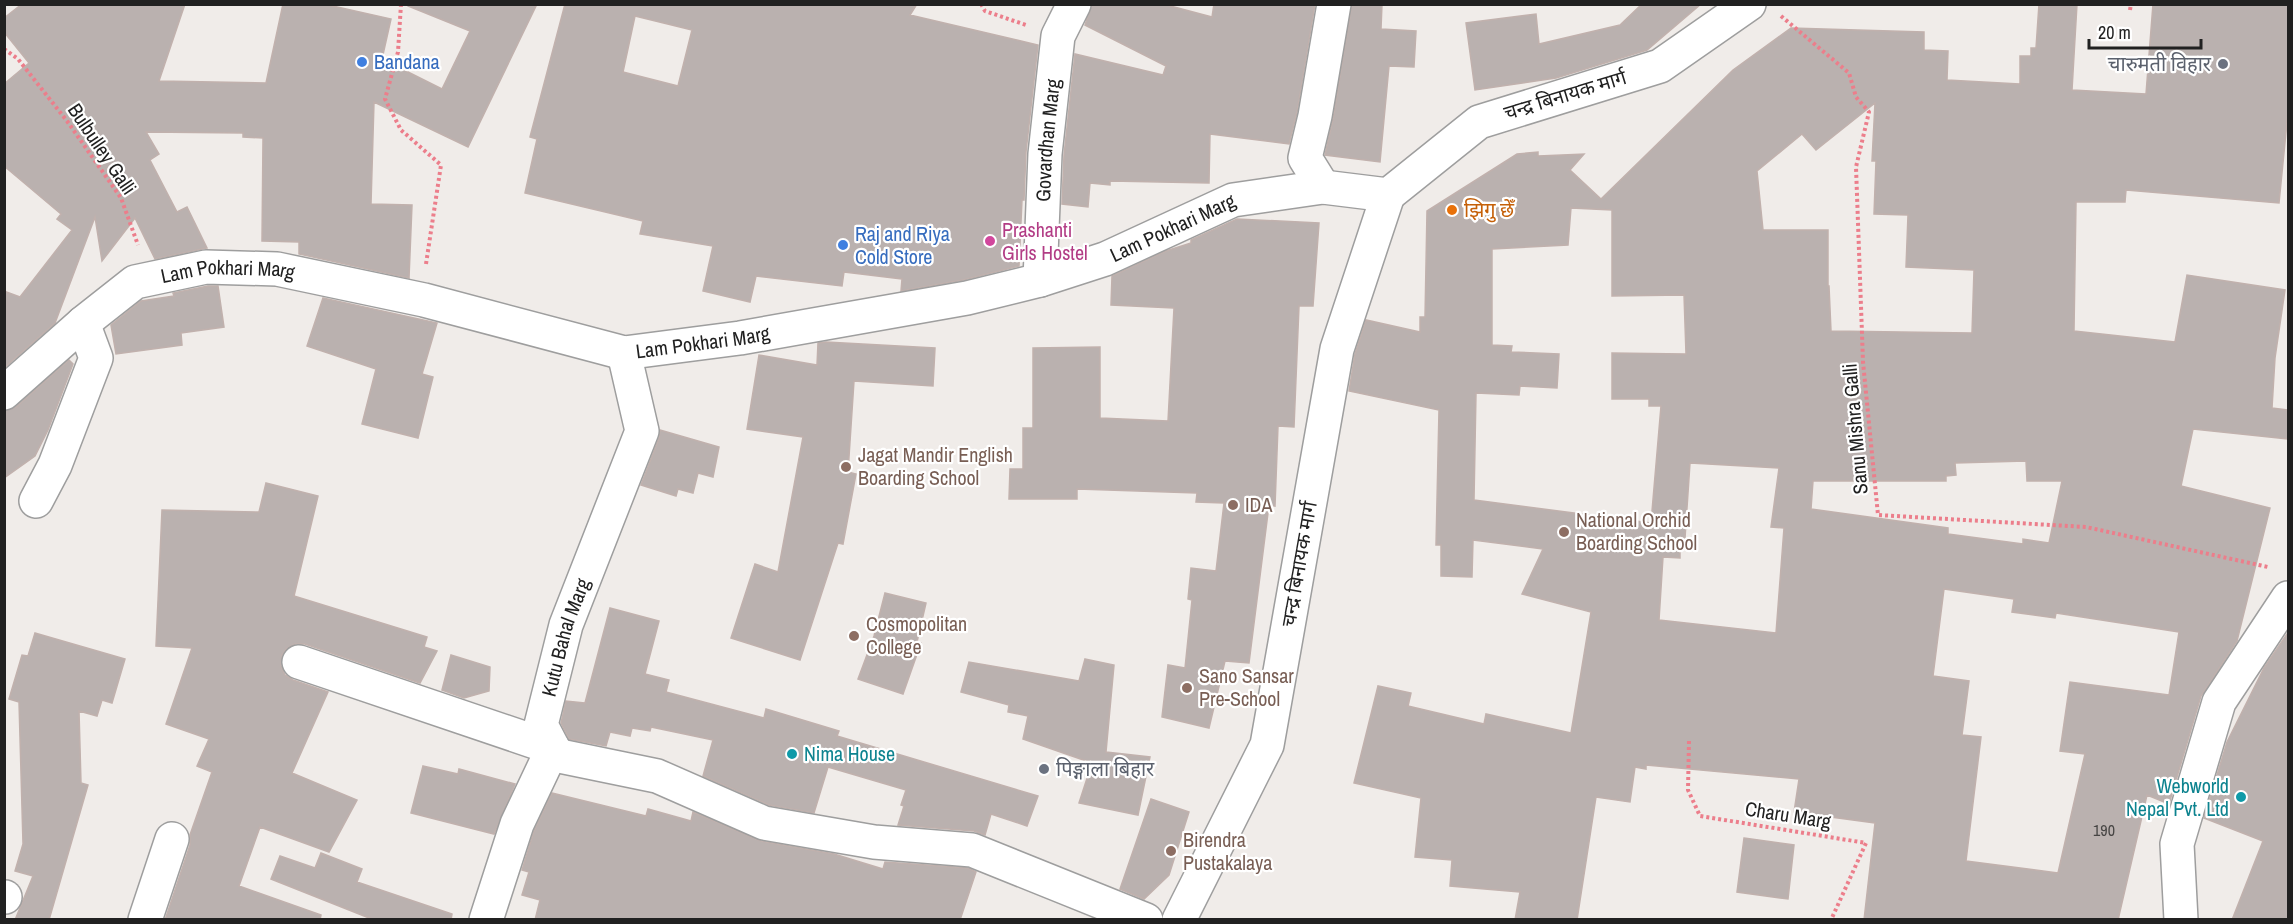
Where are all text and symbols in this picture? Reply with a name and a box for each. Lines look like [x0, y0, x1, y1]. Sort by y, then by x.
scale bar [2089, 12, 2202, 50]
text: 20 m [2098, 20, 2131, 45]
place label: Bandana [374, 48, 440, 75]
place label: चारुमती विहार [2108, 50, 2212, 77]
marker: Bandana [355, 55, 369, 69]
marker: चारुमती विहार [2216, 57, 2230, 71]
street label: चन्द्र बिनायक मार्ग [1500, 63, 1630, 126]
street label: Govardhan Marg [1029, 77, 1066, 202]
street label: Bulbulley Galli [62, 98, 143, 200]
street label: Lam Pokhari Marg [1106, 187, 1239, 268]
place label: झिगु छेँ [1464, 196, 1516, 223]
marker: झिगु छेँ [1445, 203, 1459, 217]
place label: Prashanti Girls Hostel [1002, 216, 1088, 266]
place label: Raj and Riya Cold Store [855, 220, 950, 270]
marker: Prashanti Girls Hostel [983, 234, 997, 248]
marker: Raj and Riya Cold Store [836, 238, 850, 252]
street label: Lam Pokhari Marg [158, 253, 298, 289]
street label: Lam Pokhari Marg [634, 319, 772, 364]
street label: Sanu Mishra Galli [1835, 362, 1874, 496]
place label: Jagat Mandir English Boarding School [858, 441, 1013, 491]
marker: Jagat Mandir English Boarding School [839, 460, 853, 474]
place label: IDA [1245, 491, 1272, 518]
marker: IDA [1226, 498, 1240, 512]
street label: चन्द्र बिनायक मार्ग [1274, 498, 1323, 629]
place label: National Orchid Boarding School [1576, 506, 1697, 556]
marker: National Orchid Boarding School [1557, 525, 1571, 539]
street label: Kutu Bahal Marg [535, 574, 596, 699]
place label: Cosmopolitan College [866, 610, 967, 660]
marker: Cosmopolitan College [847, 629, 861, 643]
place label: Sano Sansar Pre-School [1199, 662, 1294, 712]
marker: Sano Sansar Pre-School [1180, 681, 1194, 695]
place label: Nima House [804, 740, 895, 767]
marker: Nima House [785, 747, 799, 761]
place label: पिङ्गाला बिहार [1056, 755, 1155, 782]
marker: पिङ्गाला बिहार [1037, 762, 1051, 776]
place label: Webworld Nepal Pvt. Ltd [2126, 772, 2229, 822]
marker: Webworld Nepal Pvt. Ltd [2234, 790, 2248, 804]
street label: Charu Marg [1743, 794, 1833, 835]
house number: 190 [2093, 819, 2115, 841]
place label: Birendra Pustakalaya [1183, 826, 1272, 876]
marker: Birendra Pustakalaya [1164, 844, 1178, 858]

